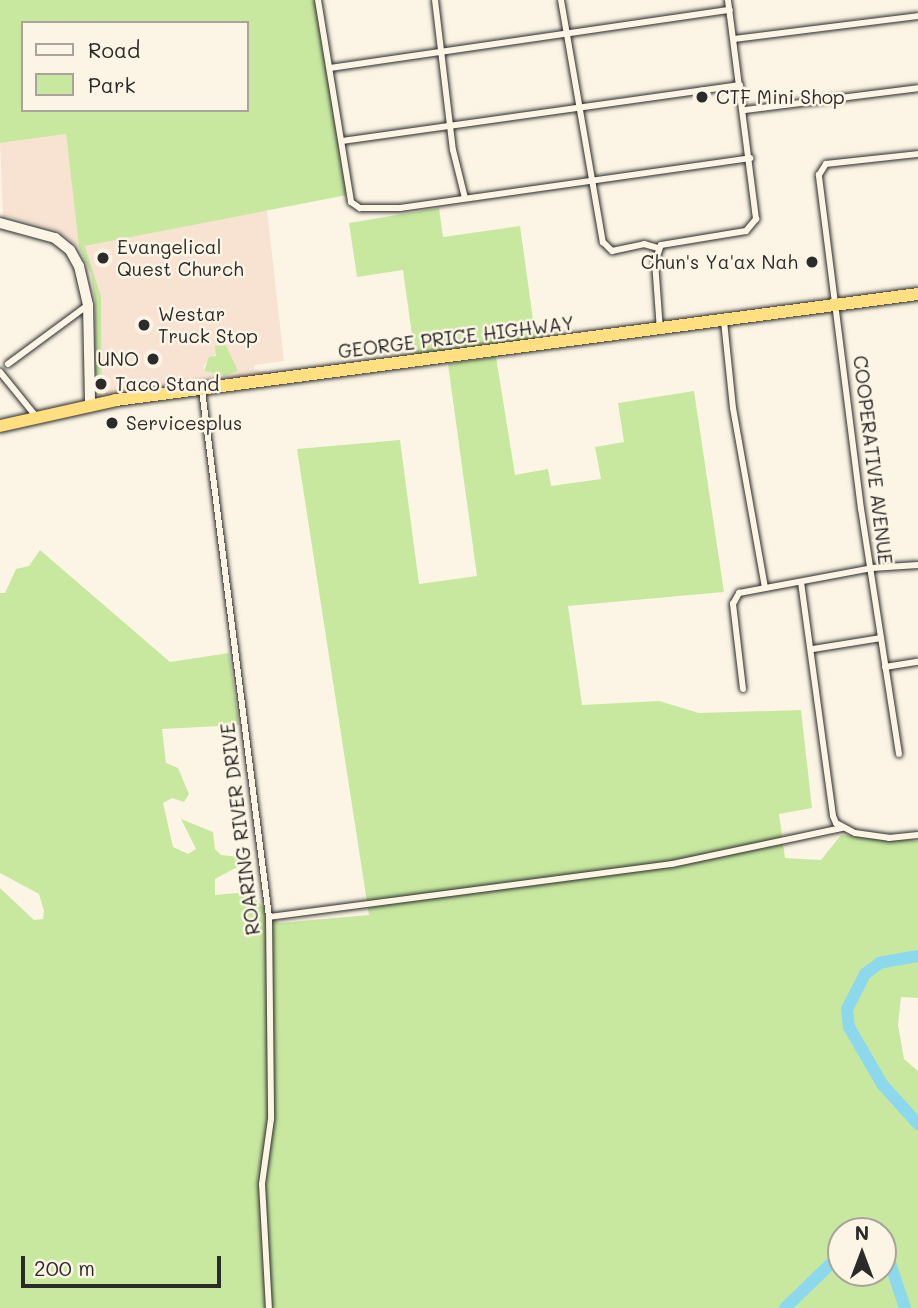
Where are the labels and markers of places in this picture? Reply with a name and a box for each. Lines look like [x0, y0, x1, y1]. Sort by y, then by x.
place label: CTF Mini Shop [716, 86, 845, 108]
marker: CTF Mini Shop [694, 89, 710, 105]
place label: Evangelical Quest Church [117, 236, 244, 280]
marker: Evangelical Quest Church [95, 250, 111, 266]
place label: Chun's Ya'ax Nah [641, 251, 798, 273]
marker: Chun's Ya'ax Nah [804, 254, 820, 270]
place label: Westar Truck Stop [158, 303, 258, 347]
marker: Westar Truck Stop [136, 317, 152, 333]
place label: UNO [97, 348, 139, 370]
marker: UNO [145, 351, 161, 367]
place label: Taco Stand [115, 373, 219, 395]
marker: Taco Stand [93, 376, 109, 392]
place label: Servicesplus [126, 412, 242, 434]
marker: Servicesplus [104, 415, 120, 431]

